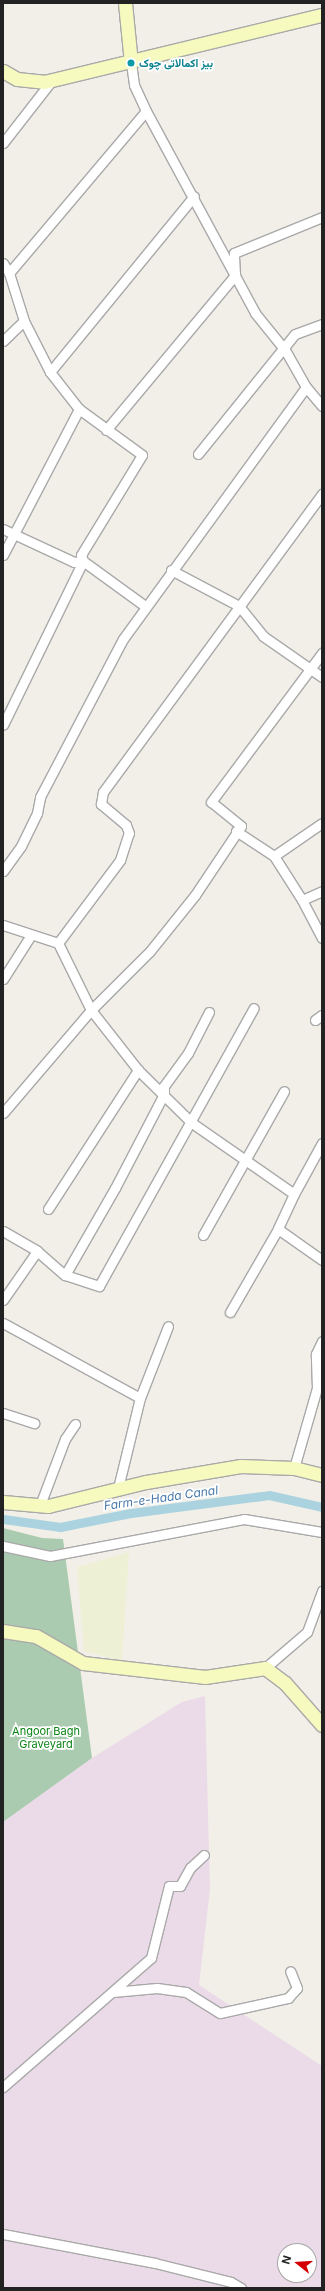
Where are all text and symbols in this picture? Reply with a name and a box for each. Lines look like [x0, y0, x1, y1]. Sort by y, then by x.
place label: بیز اکمالاتی چوک [139, 56, 213, 70]
marker: بیز اکمالاتی چوک [126, 58, 136, 68]
water label: Farm-e-Hada Canal [103, 1483, 219, 1513]
park label: Angoor Bagh Graveyard [12, 1725, 80, 1751]
north arrow [277, 2243, 317, 2283]
text: N [279, 2254, 294, 2266]

